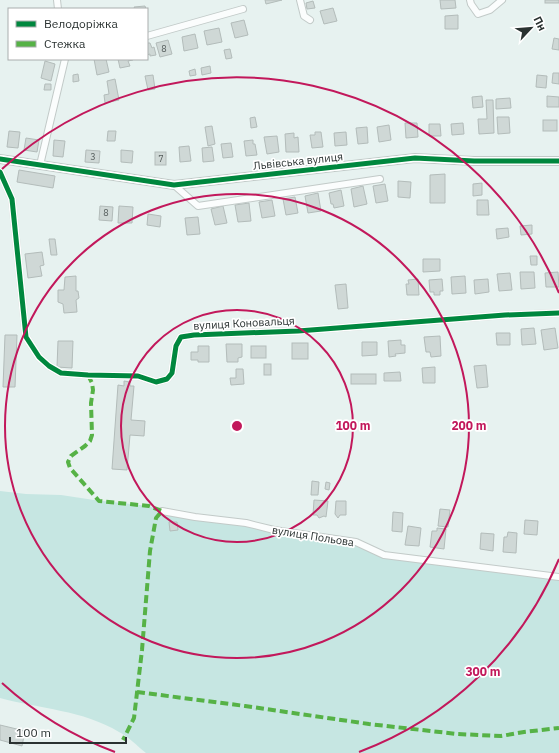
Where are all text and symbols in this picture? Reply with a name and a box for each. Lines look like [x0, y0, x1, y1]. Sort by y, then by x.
legend [8, 8, 148, 60]
north arrow [511, 8, 551, 48]
text: Пн [531, 14, 549, 33]
text: Велодоріжка [44, 16, 118, 31]
text: Стежка [44, 36, 86, 51]
house number: 8 [161, 43, 167, 54]
street label: Львівська вулиця [252, 149, 344, 173]
house number: 3 [90, 151, 96, 162]
house number: 7 [158, 153, 164, 164]
house number: 8 [103, 207, 109, 218]
street label: вулиця Коновальця [193, 313, 295, 333]
text: 100 m [335, 418, 371, 433]
text: 200 m [451, 418, 487, 433]
centre of rings [230, 419, 244, 433]
street label: вулиця Польова [271, 523, 355, 549]
text: 300 m [465, 664, 501, 679]
scale bar [10, 719, 126, 745]
text: 100 m [16, 725, 51, 740]

